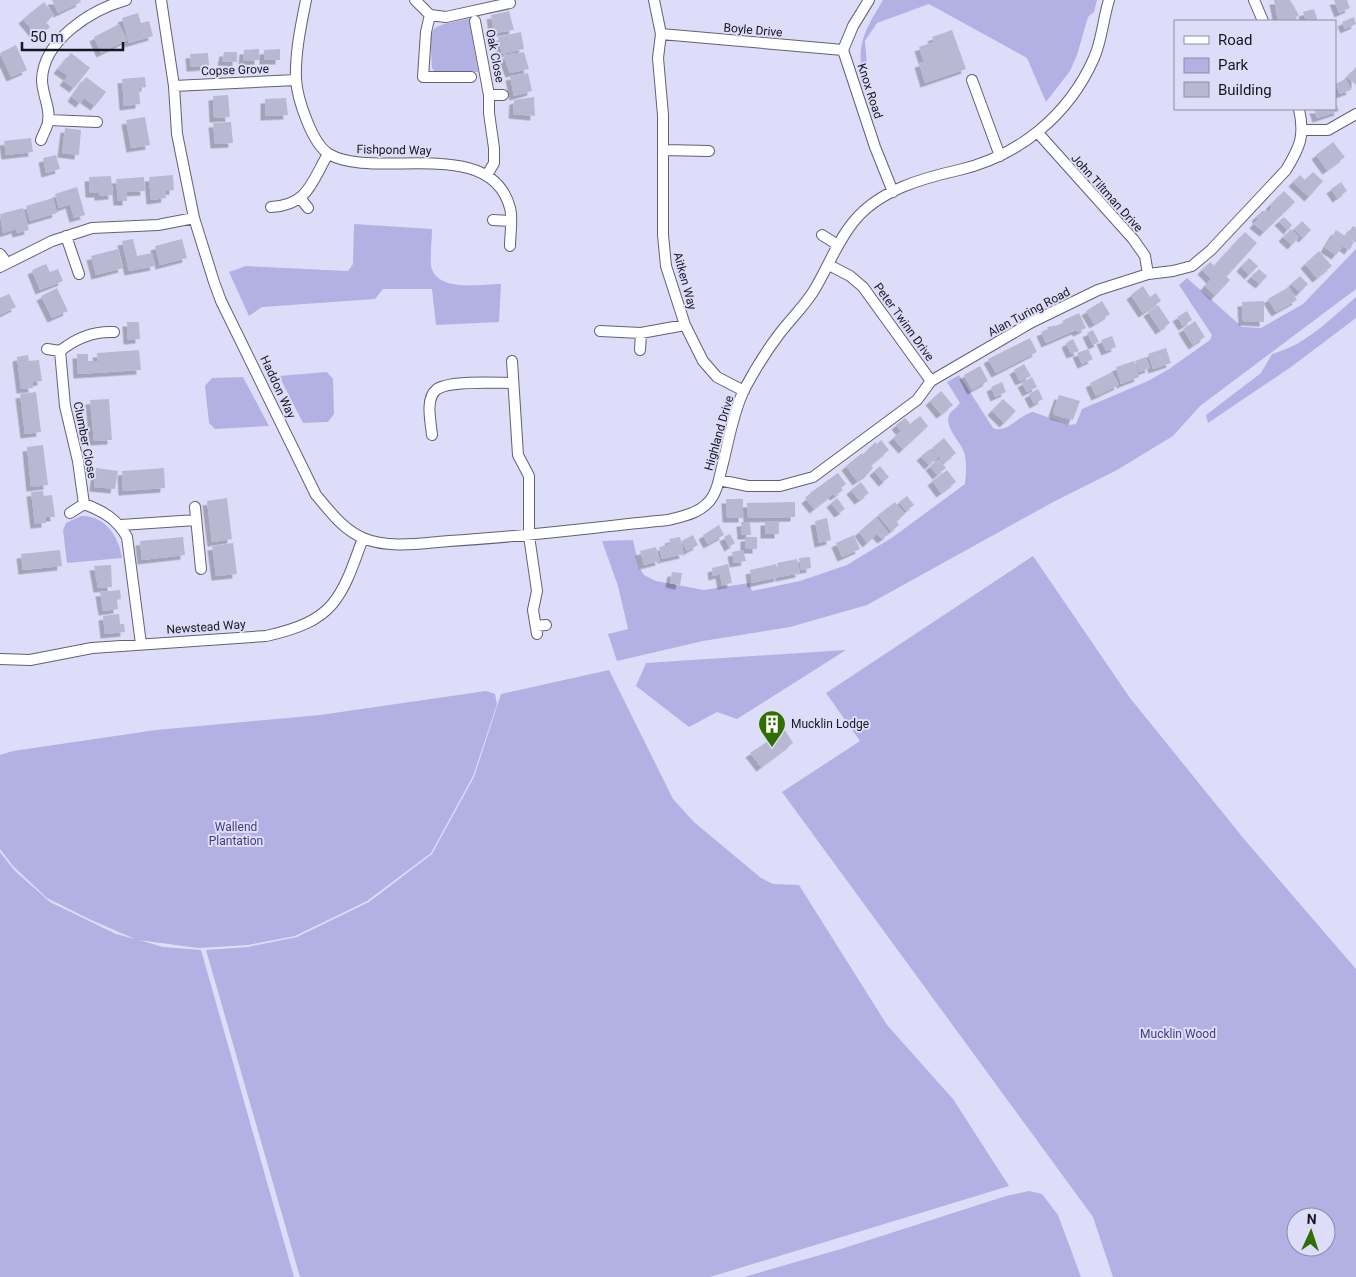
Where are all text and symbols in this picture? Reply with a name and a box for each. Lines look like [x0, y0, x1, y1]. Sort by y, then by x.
scale bar [22, 20, 124, 52]
street label: Boyle Drive [723, 20, 783, 40]
legend [1174, 20, 1336, 110]
text: 50 m [30, 28, 64, 46]
street label: Oak Close [483, 28, 507, 84]
text: Road [1218, 31, 1252, 49]
text: Park [1218, 56, 1249, 74]
street label: Copse Grove [201, 62, 269, 78]
street label: Knox Road [855, 62, 885, 120]
text: Building [1218, 81, 1272, 99]
street label: Fishpond Way [356, 142, 432, 158]
street label: John Tiltman Drive [1068, 151, 1146, 235]
street label: Aitken Way [671, 251, 700, 312]
street label: Peter Twinn Drive [871, 280, 937, 364]
street label: Alan Turing Road [986, 285, 1072, 339]
street label: Haddon Way [257, 353, 299, 421]
street label: Highland Drive [702, 394, 736, 472]
street label: Clumber Close [71, 400, 99, 480]
street label: Newstead Way [166, 617, 246, 637]
building icon: Mucklin Lodge [757, 709, 787, 748]
place label: Mucklin Lodge [791, 717, 869, 731]
park label: Wallend Plantation [209, 820, 263, 848]
park label: Mucklin Wood [1140, 1027, 1216, 1041]
north arrow [1286, 1207, 1336, 1257]
text: N [1306, 1211, 1317, 1227]

